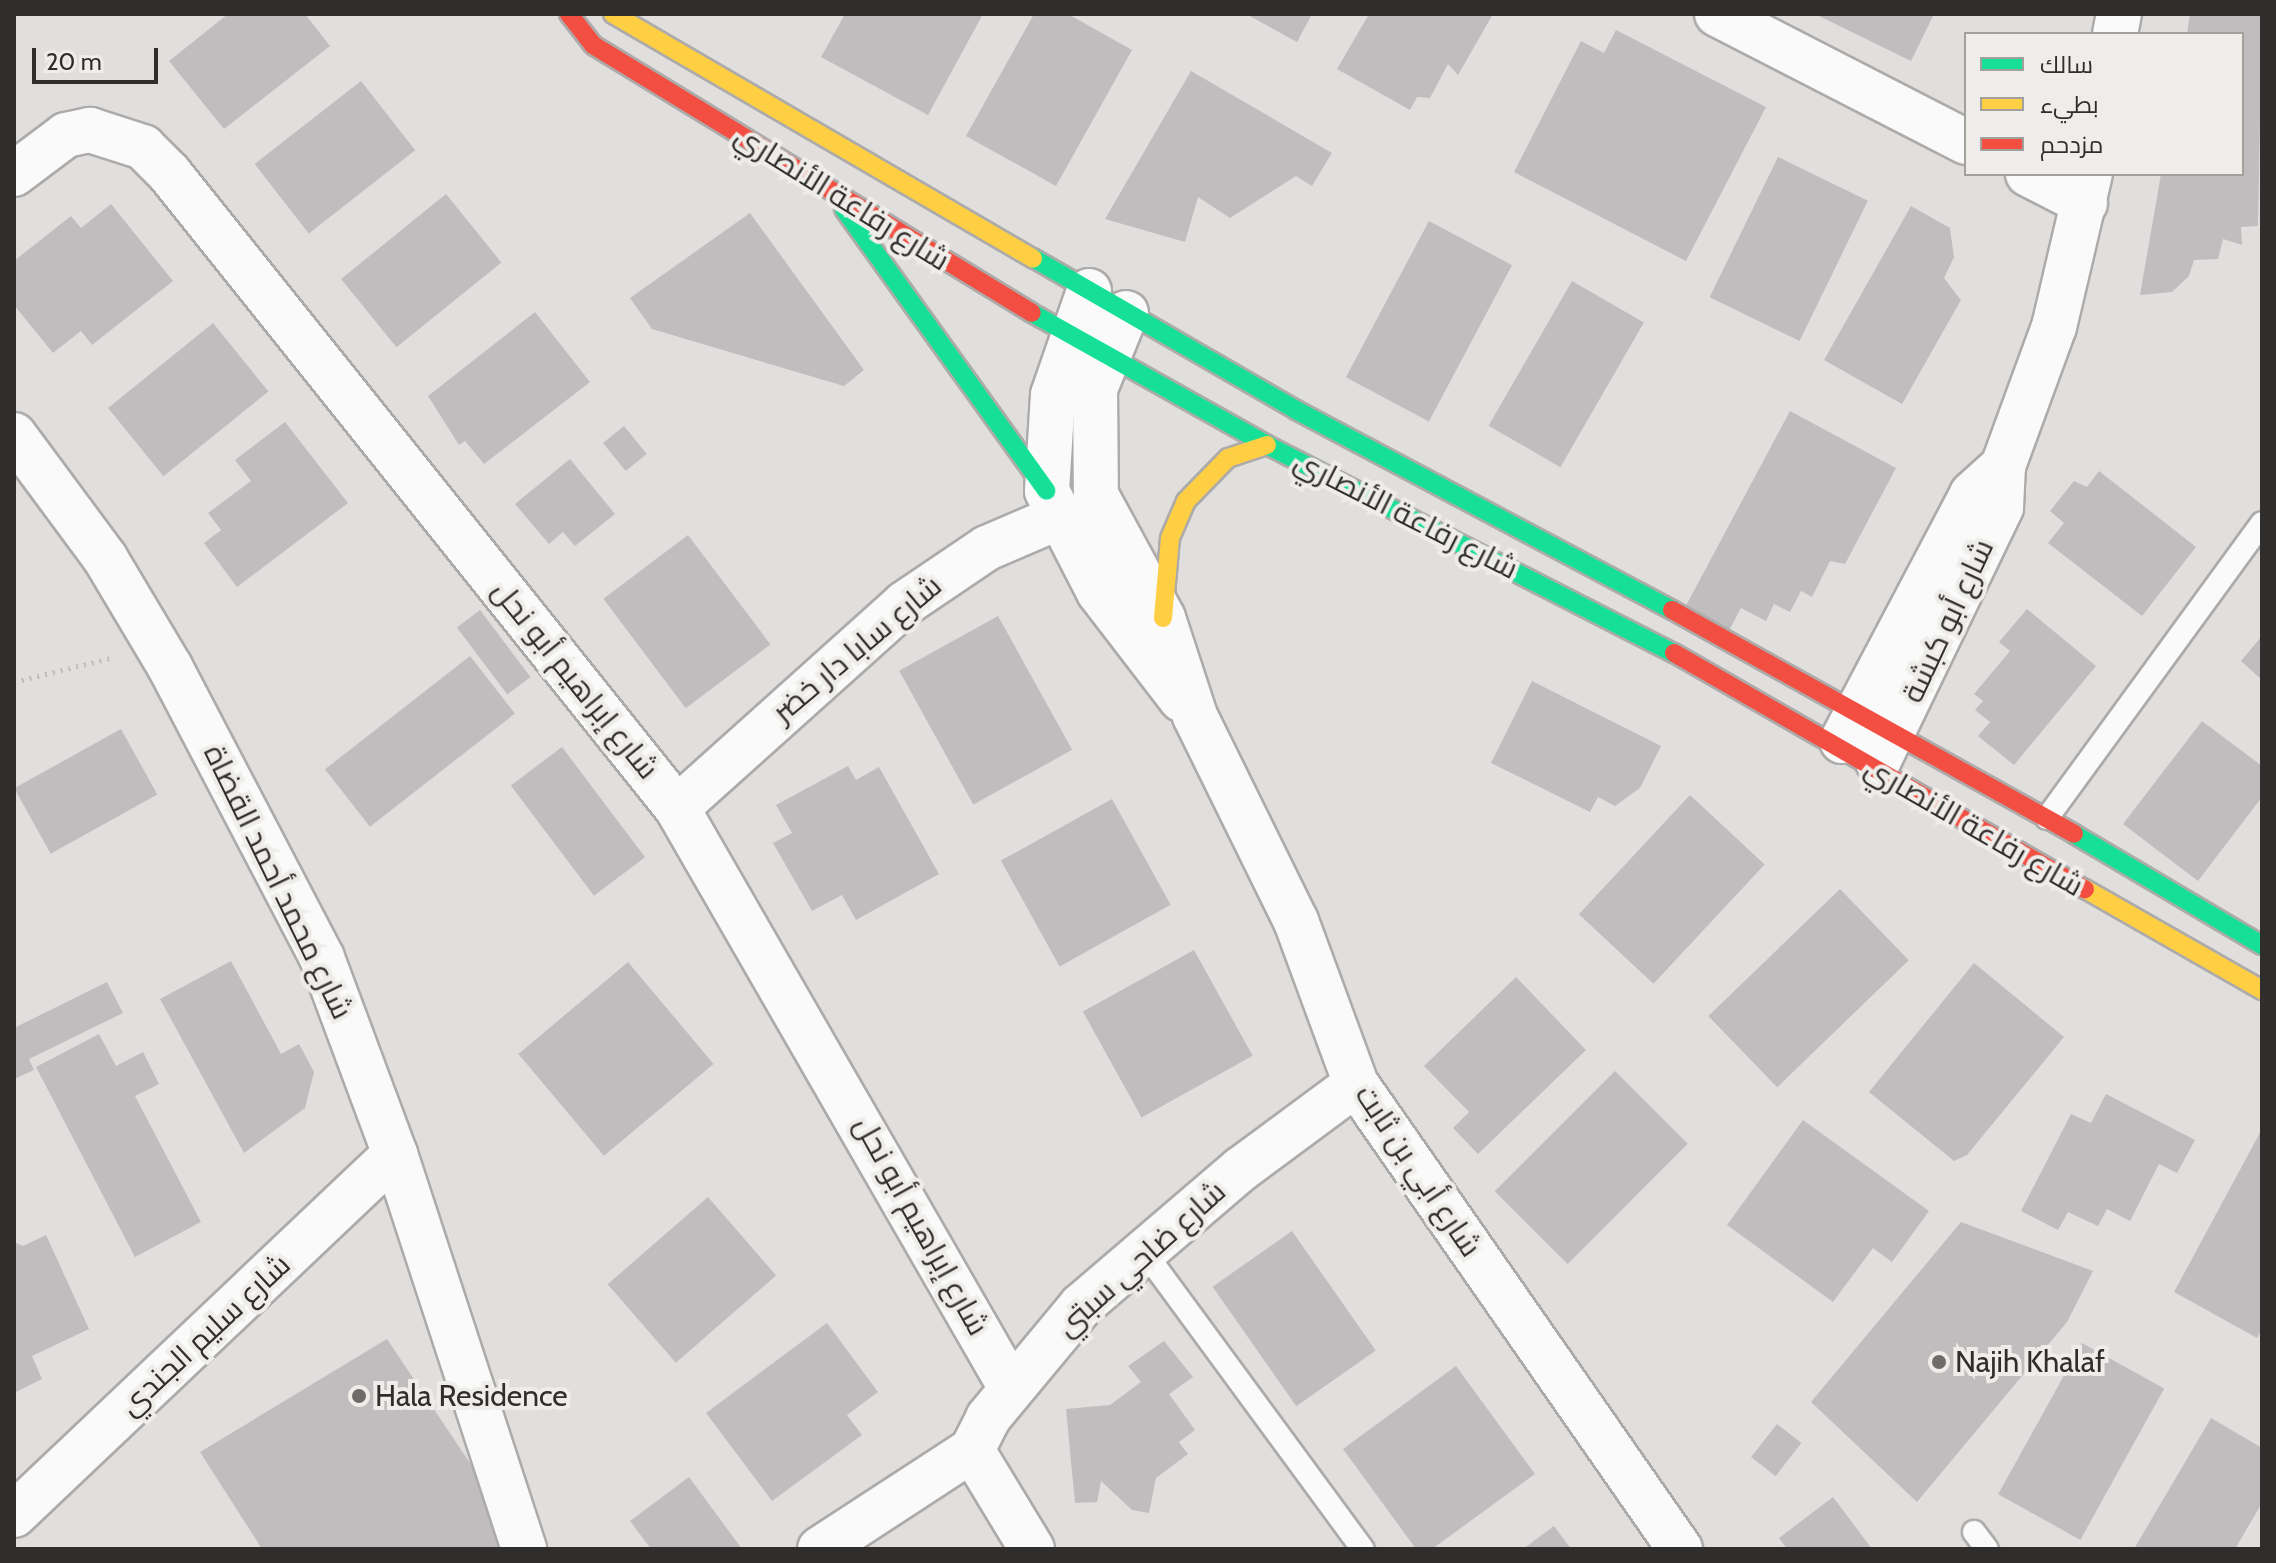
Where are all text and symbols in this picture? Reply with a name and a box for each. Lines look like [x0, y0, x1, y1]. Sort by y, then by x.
scale bar [36, 32, 162, 82]
legend [1964, 32, 2244, 176]
text: 20 m [46, 47, 102, 76]
text: سالك [2040, 50, 2093, 79]
text: بطيء [2040, 90, 2099, 119]
street label: شارع رفاعة الأنصاري [728, 117, 956, 279]
text: مزدحم [2040, 130, 2103, 159]
street label: شارع رفاعة الأنصاري [1288, 443, 1524, 587]
street label: شارع أبو كبشة [1895, 534, 2001, 708]
street label: شارع سابا دار خضر [765, 568, 949, 730]
street label: شارع إبراهيم أبو نحل [484, 574, 666, 786]
street label: شارع محمد أحمد القضاة [196, 739, 360, 1025]
street label: شارع رفاعة الأنصاري [1858, 750, 2090, 904]
street label: شارع أبي بن ثابت [1347, 1078, 1489, 1264]
street label: شارع إبراهيم أبو نحل [846, 1110, 996, 1342]
street label: شارع ضاحي سبتي [1049, 1174, 1233, 1344]
street label: شارع سليم الجندي [112, 1247, 298, 1423]
place label: Najih Khalaf [1955, 1344, 2105, 1380]
marker: Najih Khalaf [1930, 1353, 1948, 1371]
place label: Hala Residence [375, 1378, 568, 1414]
marker: Hala Residence [350, 1387, 368, 1405]

